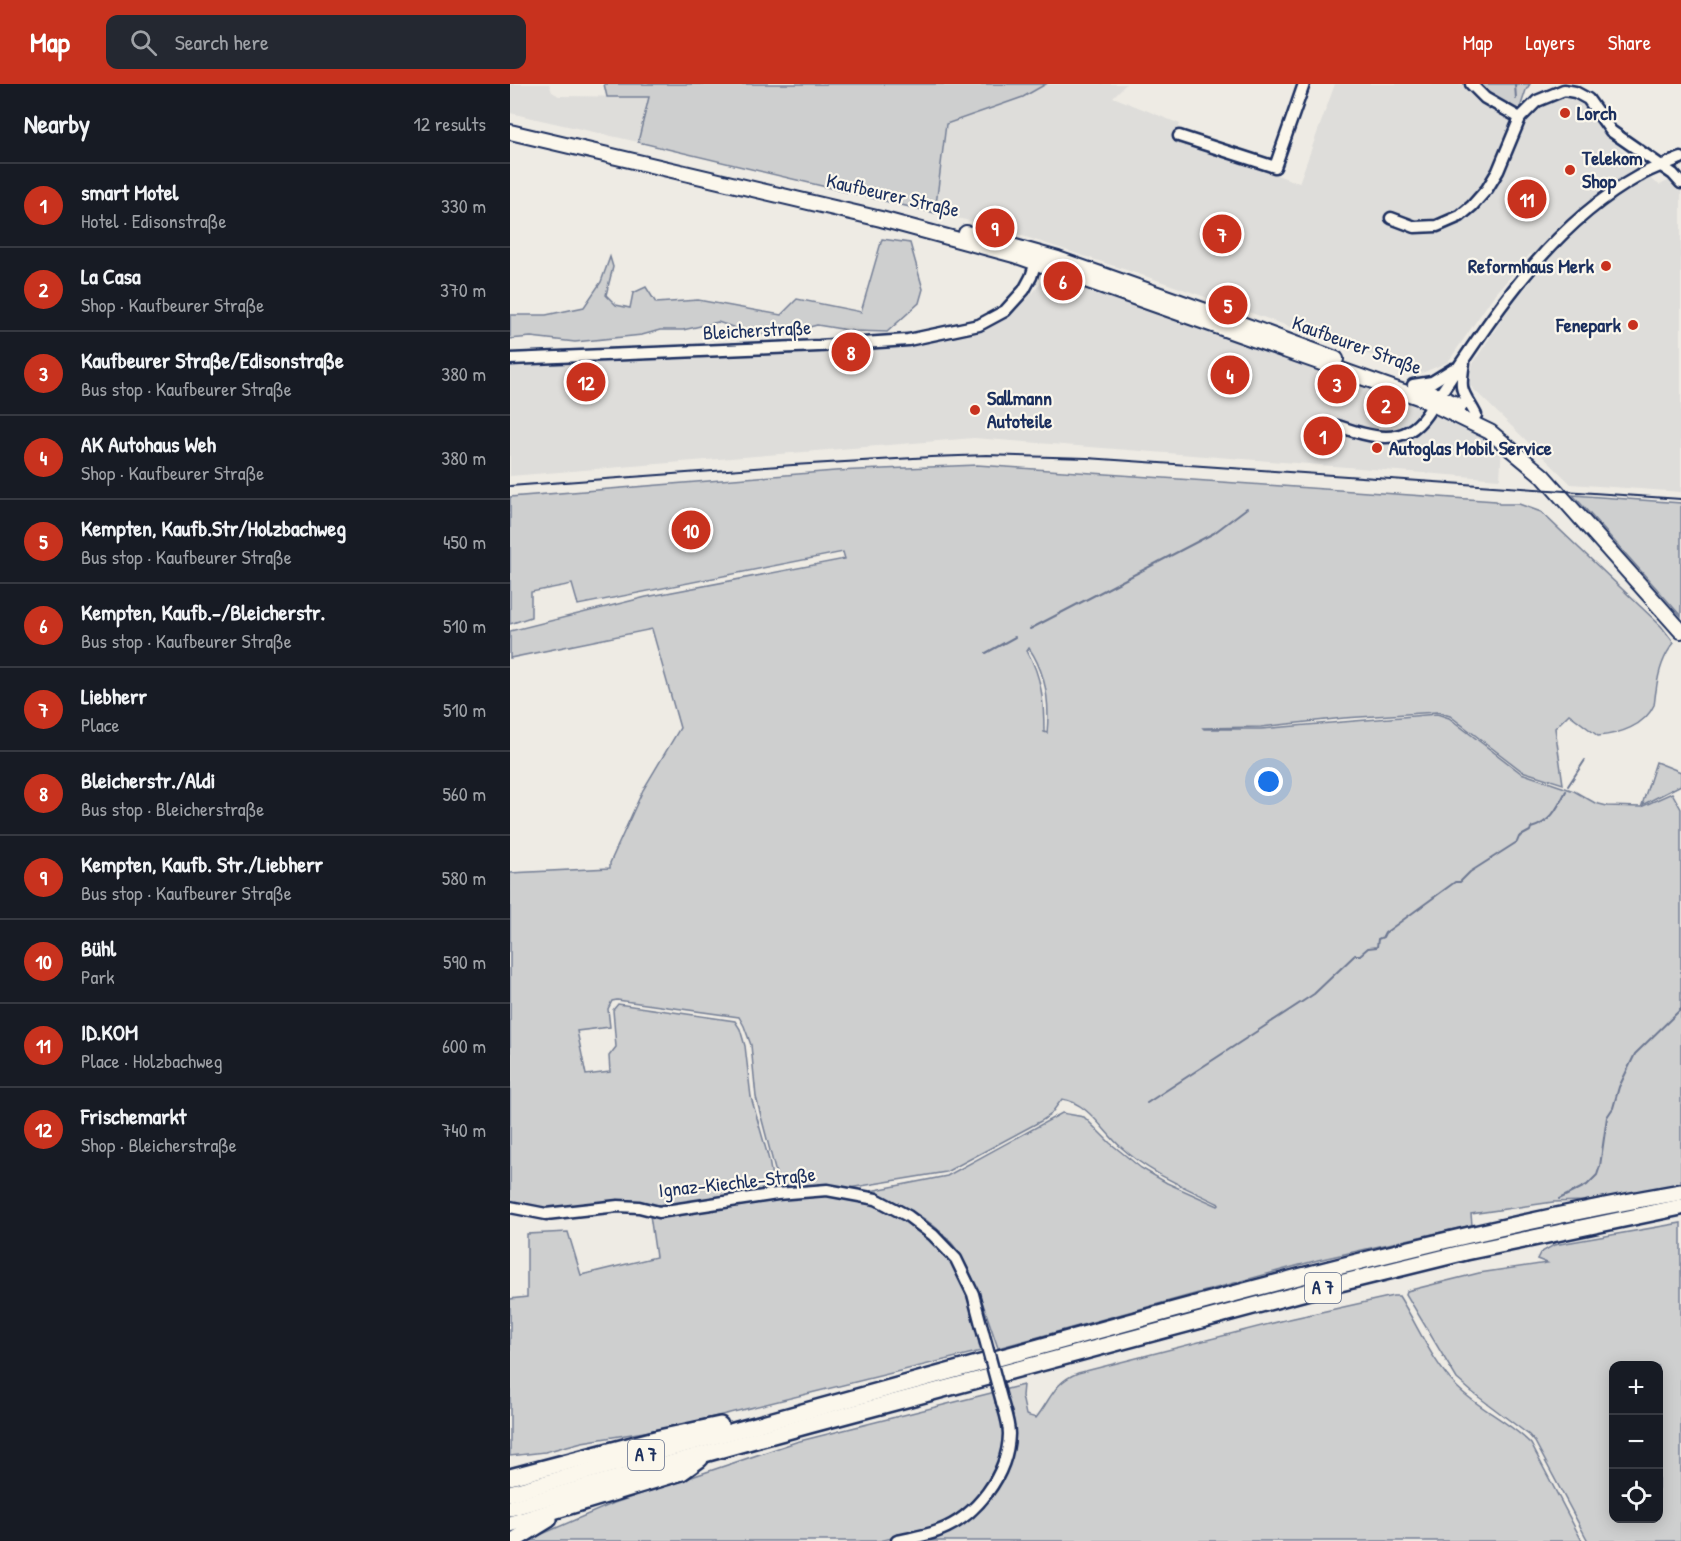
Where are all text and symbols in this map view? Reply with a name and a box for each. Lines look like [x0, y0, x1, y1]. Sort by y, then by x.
search box [106, 15, 526, 69]
text: Map [30, 23, 70, 61]
icon: search [127, 26, 160, 59]
text: Search here [175, 27, 269, 57]
text: Map [1463, 28, 1492, 57]
text: Layers [1525, 28, 1575, 57]
text: Share [1608, 28, 1651, 57]
place label: Lorch [1577, 99, 1617, 126]
text: Nearby [24, 106, 90, 141]
marker: Lorch [1558, 106, 1572, 120]
text: 12 results [414, 110, 486, 137]
place label: Telekom Shop [1581, 144, 1643, 195]
marker: Telekom Shop [1563, 163, 1577, 177]
street label: Kaufbeurer Straße [824, 166, 962, 223]
pin: 11 [1508, 176, 1546, 222]
text: smart Motel [81, 177, 178, 207]
text: 1 [40, 192, 47, 219]
text: 330 m [441, 192, 486, 219]
pin: 9 [976, 206, 1014, 250]
text: Hotel · Edisonstraße [81, 207, 226, 234]
pin: 7 [1202, 212, 1242, 256]
place label: Reformhaus Merk [1468, 252, 1595, 279]
pin: 6 [1044, 258, 1082, 304]
marker: Reformhaus Merk [1599, 259, 1613, 273]
text: La Casa [81, 261, 141, 291]
text: 2 [39, 276, 48, 303]
text: 370 m [440, 276, 486, 303]
pin: 5 [1208, 282, 1248, 328]
text: Shop · Kaufbeurer Straße [81, 291, 264, 318]
street label: Kaufbeurer Straße [1289, 309, 1426, 380]
place label: Fenepark [1555, 311, 1622, 339]
street label: Bleicherstraße [702, 313, 812, 346]
marker: Fenepark [1626, 318, 1640, 332]
pin: 8 [832, 330, 870, 374]
text: Kaufbeurer Straße/Edisonstraße [81, 345, 344, 375]
pin: 4 [1210, 352, 1250, 398]
text: 3 [39, 360, 48, 387]
text: 380 m [441, 360, 486, 387]
pin: 12 [566, 360, 606, 404]
pin: 3 [1318, 362, 1356, 406]
text: Bus stop · Kaufbeurer Straße [81, 375, 292, 402]
pin: 2 [1366, 382, 1406, 428]
place label: Sallmann Autoteile [987, 384, 1052, 434]
marker: Sallmann Autoteile [968, 403, 982, 417]
pin: 1 [1304, 414, 1342, 458]
text: AK Autohaus Weh [81, 429, 216, 459]
place label: Autoglas Mobil Service [1389, 434, 1552, 462]
marker: Autoglas Mobil Service [1370, 441, 1384, 455]
text: 4 [40, 444, 47, 471]
text: 380 m [441, 444, 486, 471]
text: Shop · Kaufbeurer Straße [81, 459, 264, 486]
pin: 10 [672, 508, 711, 552]
text: Kempten, Kaufb.Str/Holzbachweg [81, 513, 346, 543]
text: 5 [39, 528, 48, 555]
text: 450 m [443, 528, 486, 555]
text: Bus stop · Kaufbeurer Straße [81, 543, 292, 570]
text: Kempten, Kaufb.-/Bleicherstr. [81, 597, 325, 627]
text: 6 [40, 612, 47, 639]
text: 510 m [443, 612, 486, 639]
text: Bus stop · Kaufbeurer Straße [81, 627, 292, 654]
text: Liebherr [81, 681, 147, 711]
text: 7 [39, 696, 48, 723]
text: 510 m [443, 696, 486, 723]
text: Place [81, 711, 120, 738]
text: Bleicherstr./Aldi [81, 765, 215, 795]
your location [1254, 767, 1283, 796]
text: 8 [39, 780, 48, 807]
text: 560 m [442, 780, 486, 807]
text: Bus stop · Bleicherstraße [81, 795, 264, 822]
text: Kempten, Kaufb. Str./Liebherr [81, 849, 323, 879]
text: 9 [40, 864, 47, 891]
text: 580 m [442, 864, 486, 891]
text: Bus stop · Kaufbeurer Straße [81, 879, 292, 906]
text: Bühl [81, 933, 116, 963]
text: 10 [35, 948, 52, 975]
text: 590 m [443, 948, 486, 975]
text: Park [81, 963, 114, 990]
text: ID.KOM [81, 1017, 138, 1047]
text: 11 [36, 1032, 51, 1059]
text: 600 m [442, 1032, 486, 1059]
text: Place · Holzbachweg [81, 1047, 222, 1074]
text: Frischemarkt [81, 1101, 186, 1131]
text: 12 [35, 1116, 52, 1143]
text: 740 m [441, 1116, 486, 1143]
text: Shop · Bleicherstraße [81, 1131, 237, 1158]
street label: Ignaz-Kiechle-Straße [657, 1160, 817, 1203]
road number: A 7 [1305, 1273, 1341, 1303]
map controls [1609, 1361, 1663, 1523]
button: + [1609, 1361, 1663, 1415]
button: − [1609, 1415, 1663, 1469]
road number: A 7 [628, 1440, 664, 1470]
button: locate [1609, 1469, 1663, 1523]

